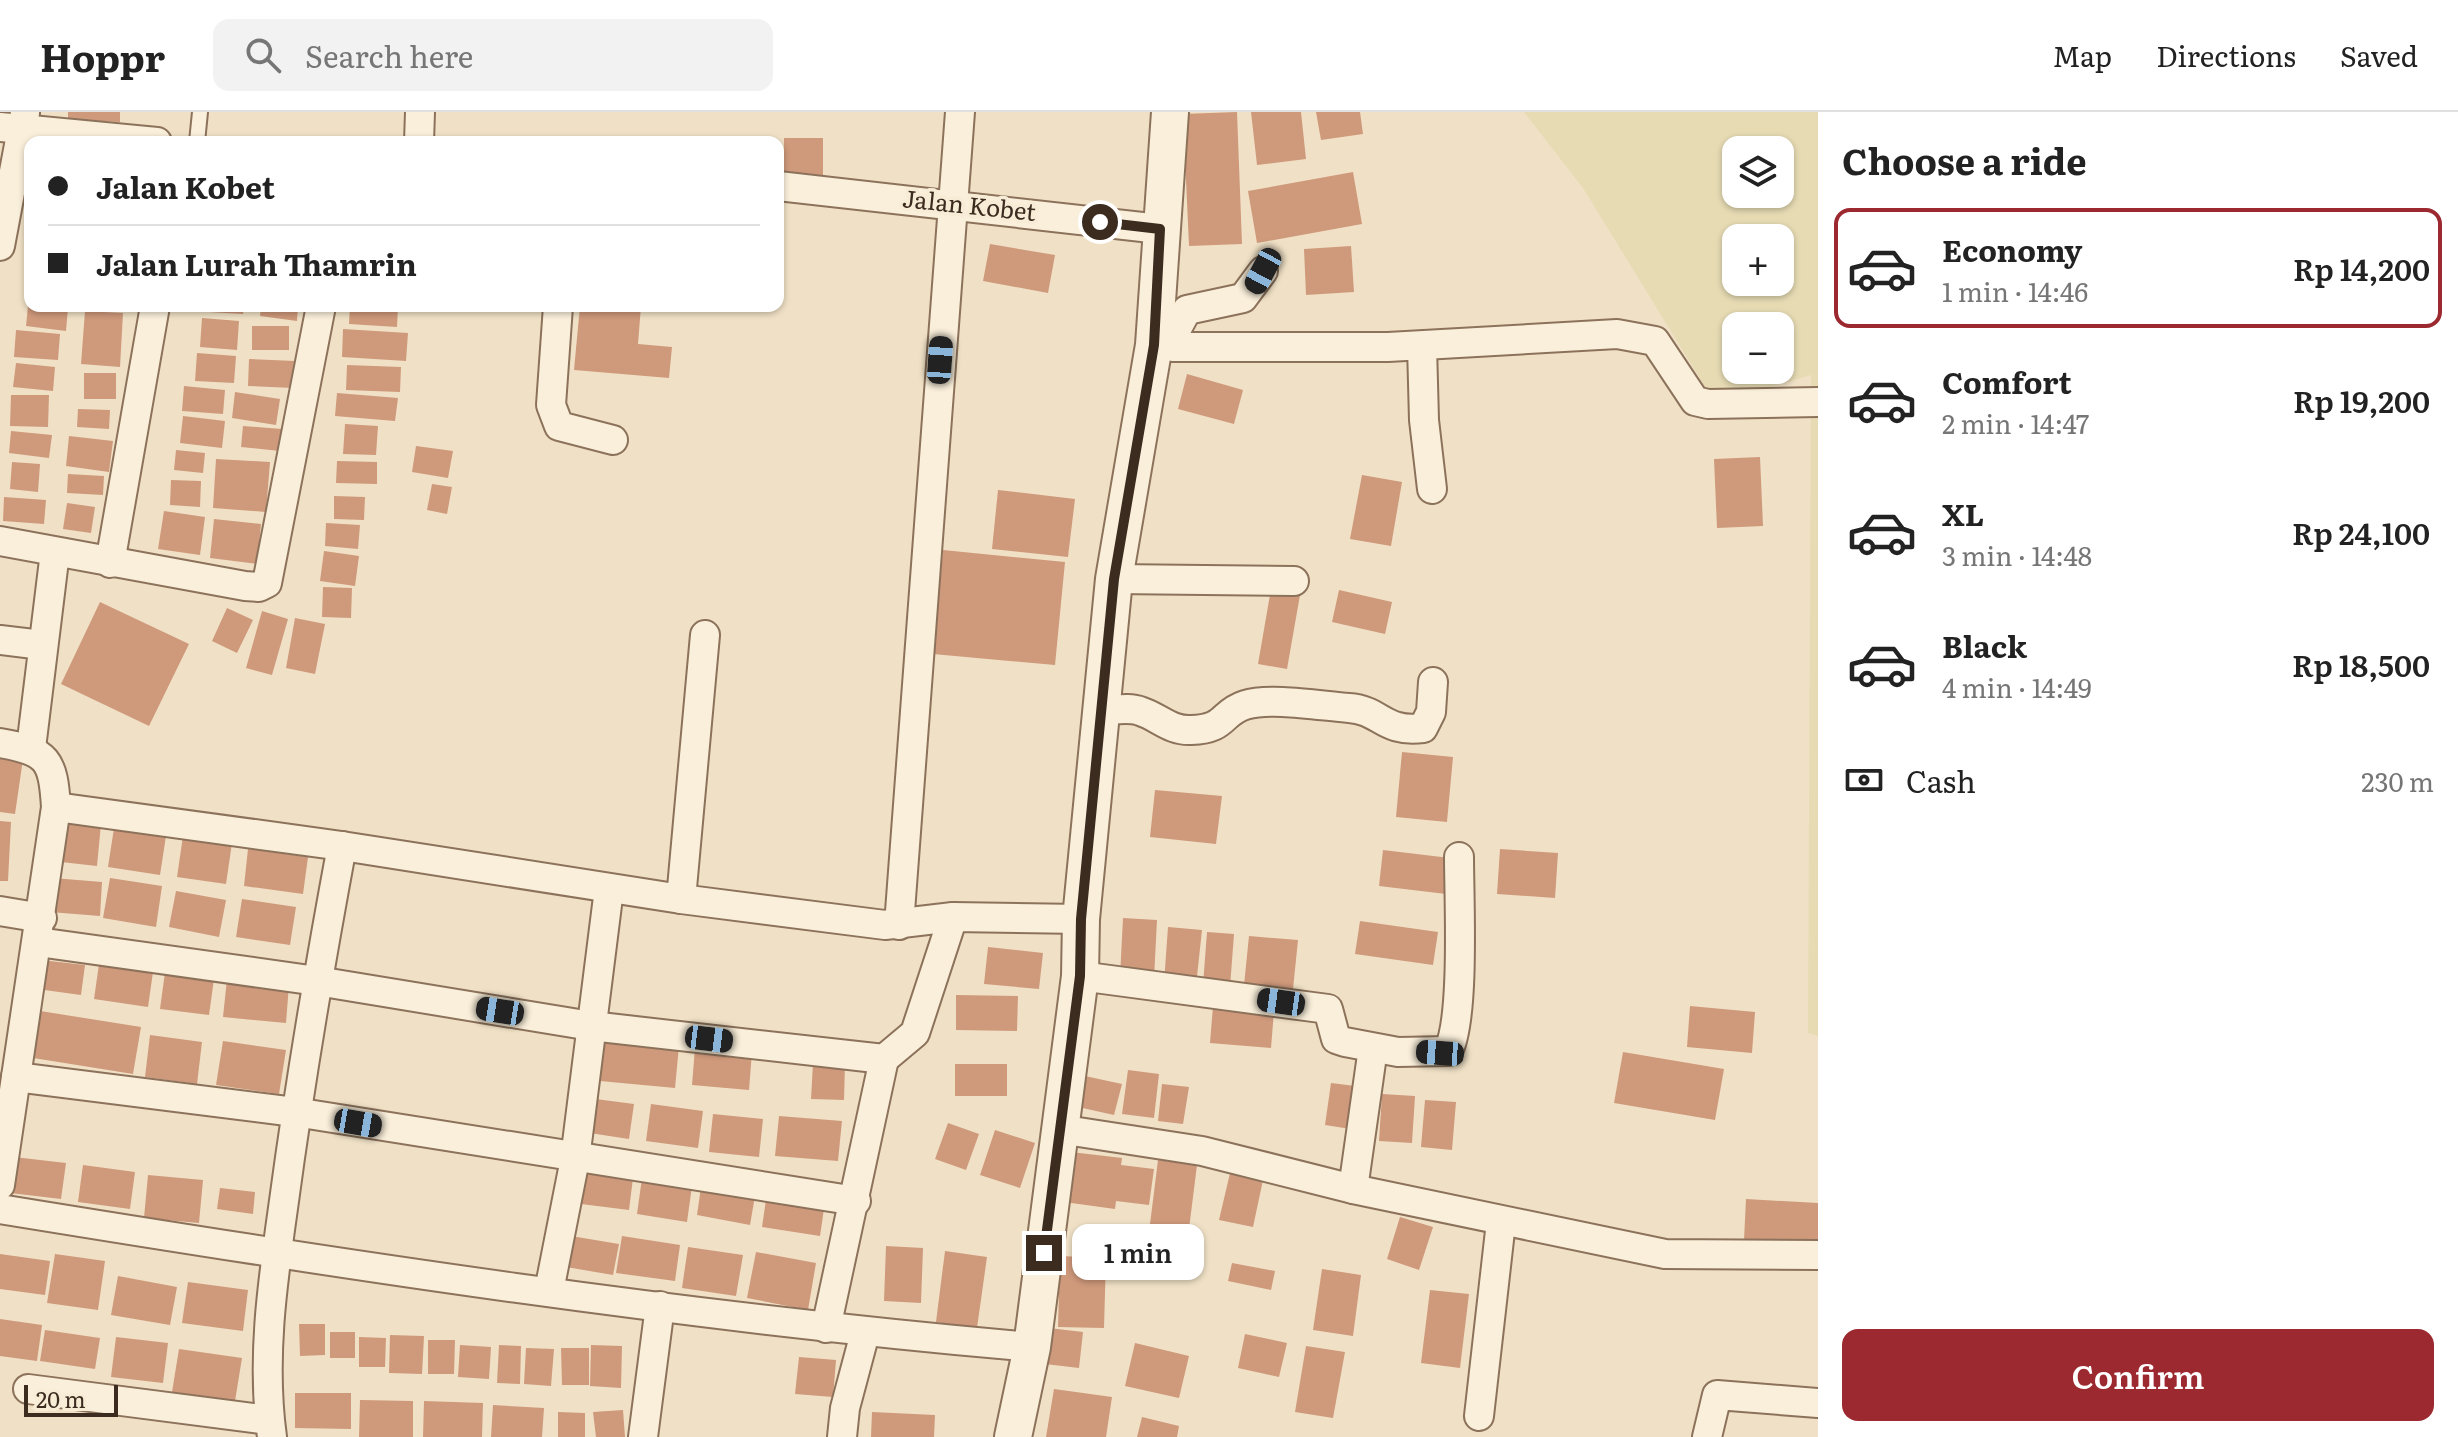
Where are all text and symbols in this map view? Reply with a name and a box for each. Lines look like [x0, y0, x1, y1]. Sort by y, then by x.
search box [213, 19, 773, 91]
text: Hoppr [40, 27, 165, 84]
icon: search [241, 33, 285, 77]
text: Search here [305, 33, 473, 77]
text: Map [2053, 34, 2112, 76]
text: Directions [2156, 34, 2296, 76]
text: Saved [2340, 34, 2418, 76]
text: Choose a ride [1842, 133, 2087, 186]
map controls [1722, 136, 1794, 384]
button: layers [1722, 136, 1794, 208]
text: Jalan Kobet [96, 164, 275, 208]
street label: Jalan Kobet [901, 179, 1038, 228]
route start [1082, 204, 1118, 240]
button: + [1722, 224, 1794, 296]
text: Economy [1942, 227, 2082, 271]
icon: car [1846, 232, 1918, 304]
text: Jalan Lurah Thamrin [96, 241, 417, 285]
car [1241, 244, 1285, 298]
text: Rp 14,200 [2293, 246, 2430, 290]
text: 1 min · 14:46 [1942, 271, 2088, 310]
button: − [1722, 312, 1794, 384]
car [926, 335, 954, 385]
text: Comfort [1942, 359, 2072, 403]
icon: car [1846, 364, 1918, 436]
text: Rp 19,200 [2293, 378, 2430, 422]
text: 2 min · 14:47 [1942, 403, 2089, 442]
text: XL [1942, 491, 1984, 535]
icon: car [1846, 496, 1918, 568]
text: Rp 24,100 [2292, 510, 2430, 554]
text: 3 min · 14:48 [1942, 535, 2092, 574]
text: Black [1942, 623, 2027, 667]
icon: car [1846, 628, 1918, 700]
text: Rp 18,500 [2292, 642, 2430, 686]
text: 4 min · 14:49 [1942, 667, 2092, 706]
icon: cash [1842, 758, 1886, 802]
text: Cash [1906, 758, 1976, 802]
text: 230 m [2361, 761, 2434, 800]
car [1256, 987, 1306, 1017]
car [474, 995, 526, 1027]
car [684, 1024, 734, 1054]
car [1415, 1039, 1465, 1067]
car [332, 1107, 384, 1139]
callout: 1 min [1072, 1225, 1204, 1281]
text: 1 min [1104, 1232, 1172, 1271]
route end [1026, 1235, 1062, 1271]
button: Confirm [1842, 1329, 2434, 1421]
scale bar [24, 1381, 118, 1417]
text: 20 m [36, 1382, 86, 1415]

